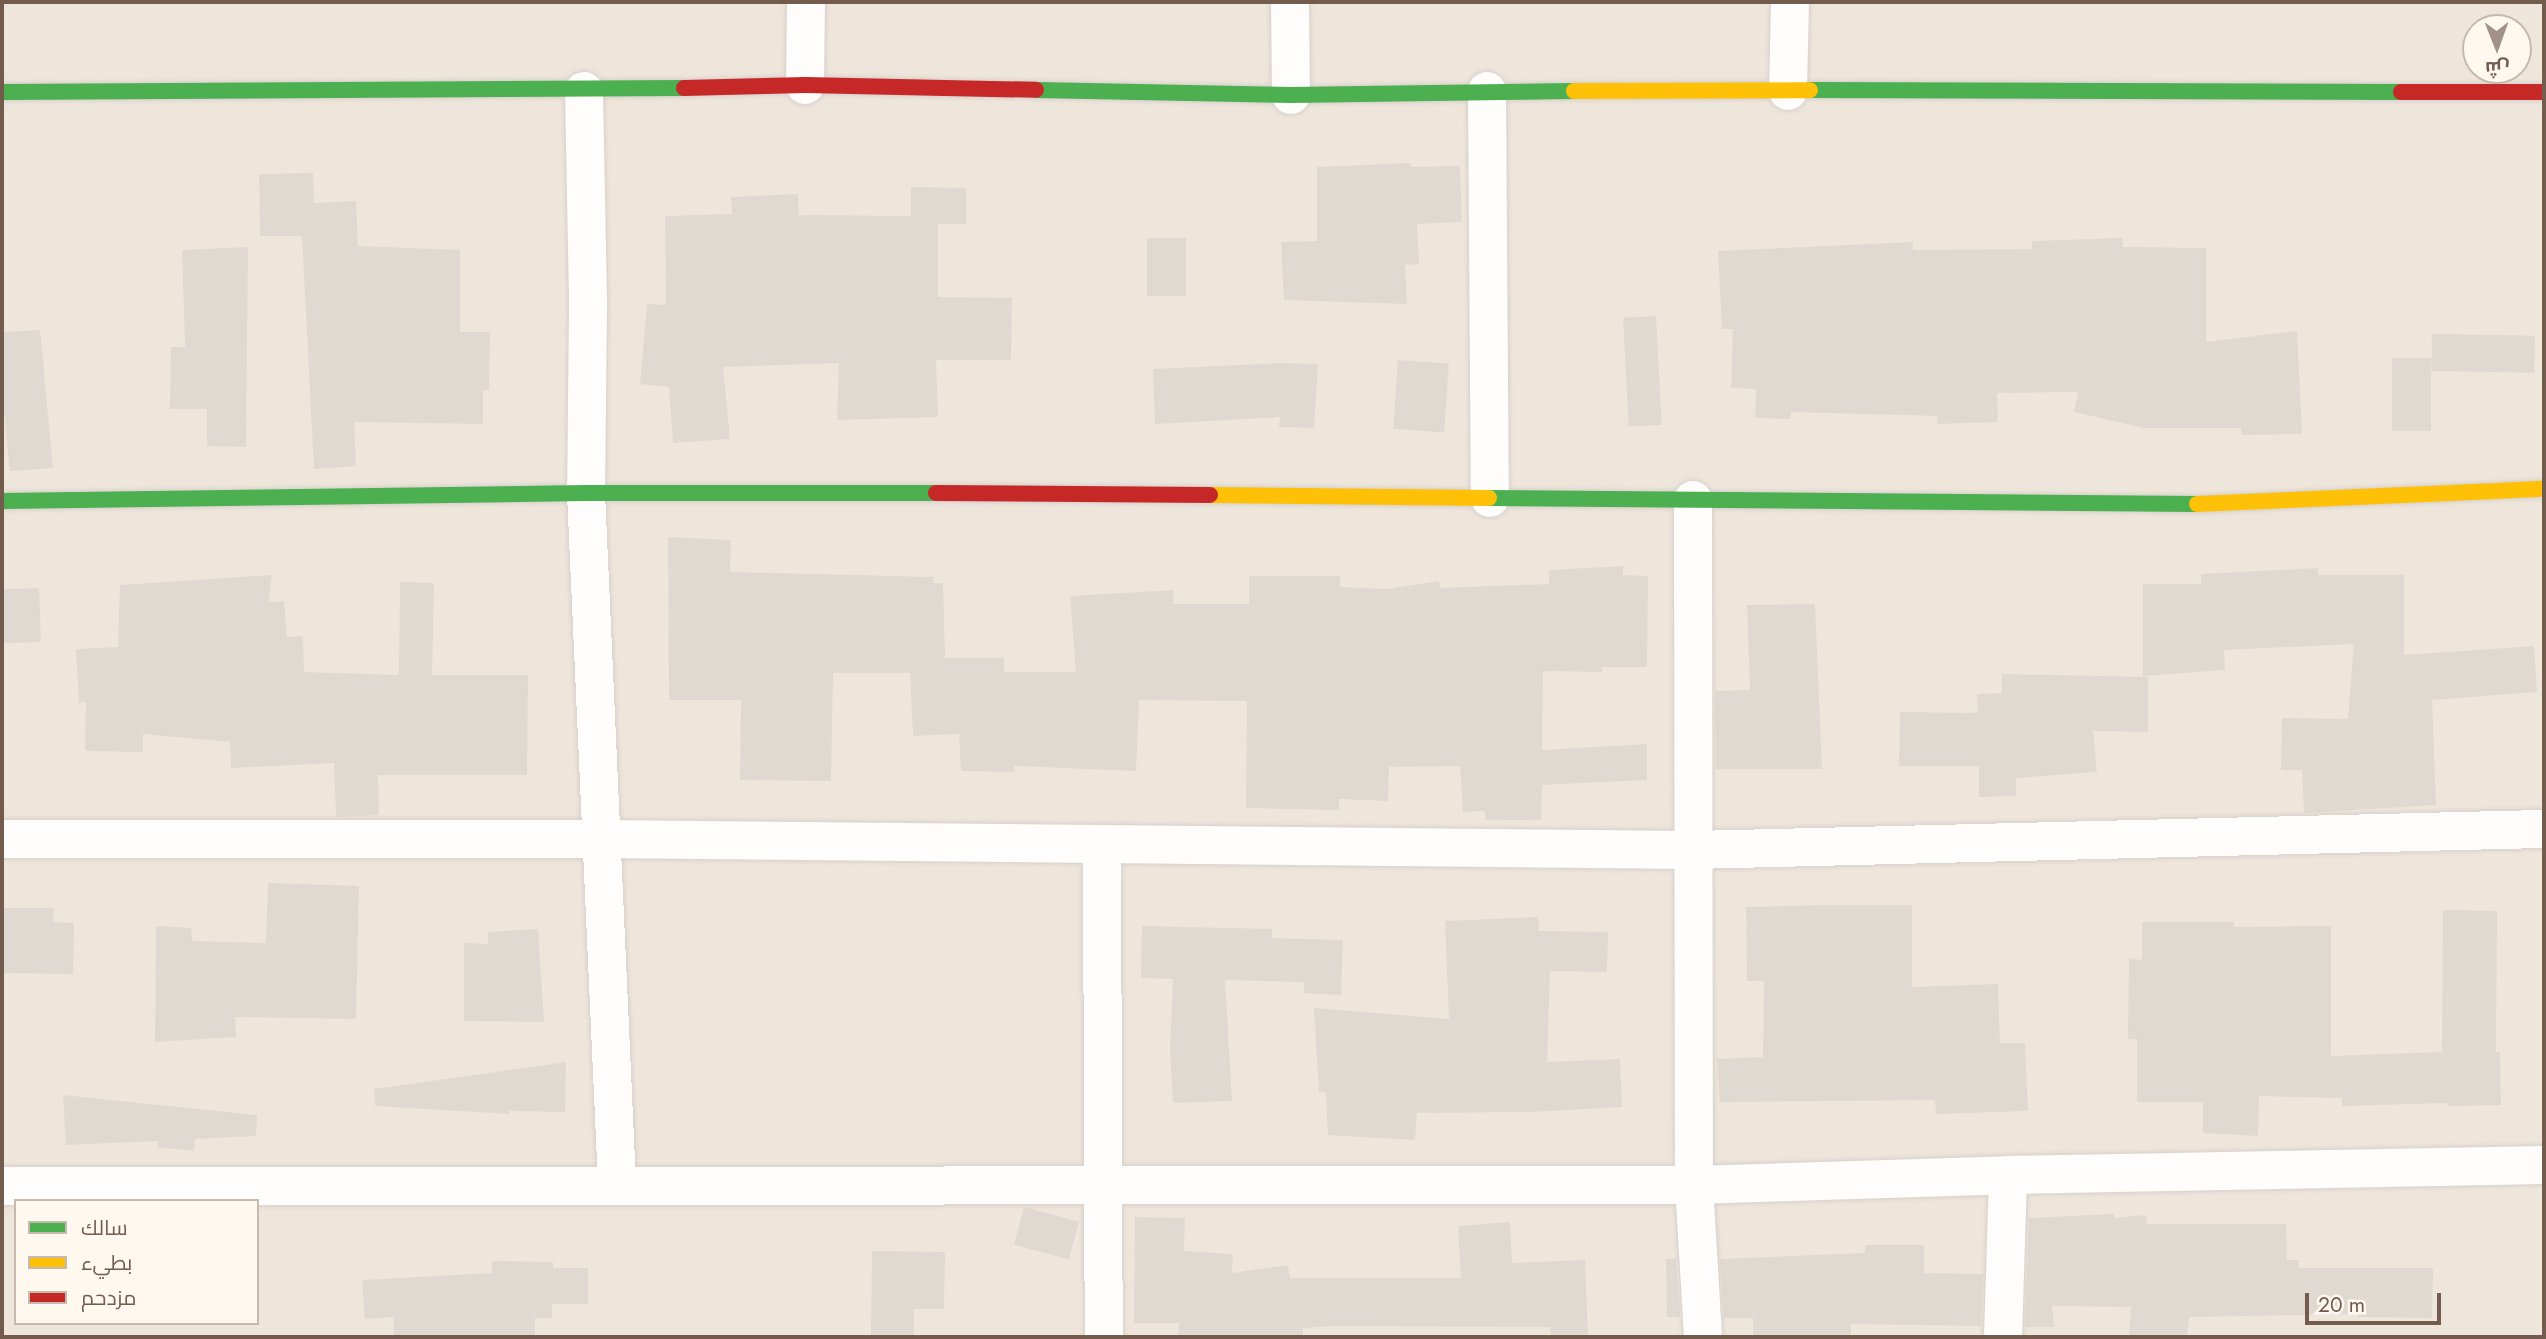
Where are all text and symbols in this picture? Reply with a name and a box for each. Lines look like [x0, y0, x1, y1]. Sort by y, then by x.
north arrow [2462, 14, 2532, 84]
text: ش [2485, 55, 2510, 82]
legend [14, 1199, 259, 1325]
text: سالك [81, 1213, 128, 1243]
text: بطيء [81, 1248, 132, 1278]
scale bar [2308, 1280, 2444, 1324]
text: مزدحم [81, 1283, 136, 1313]
text: 20 m [2318, 1290, 2365, 1320]

